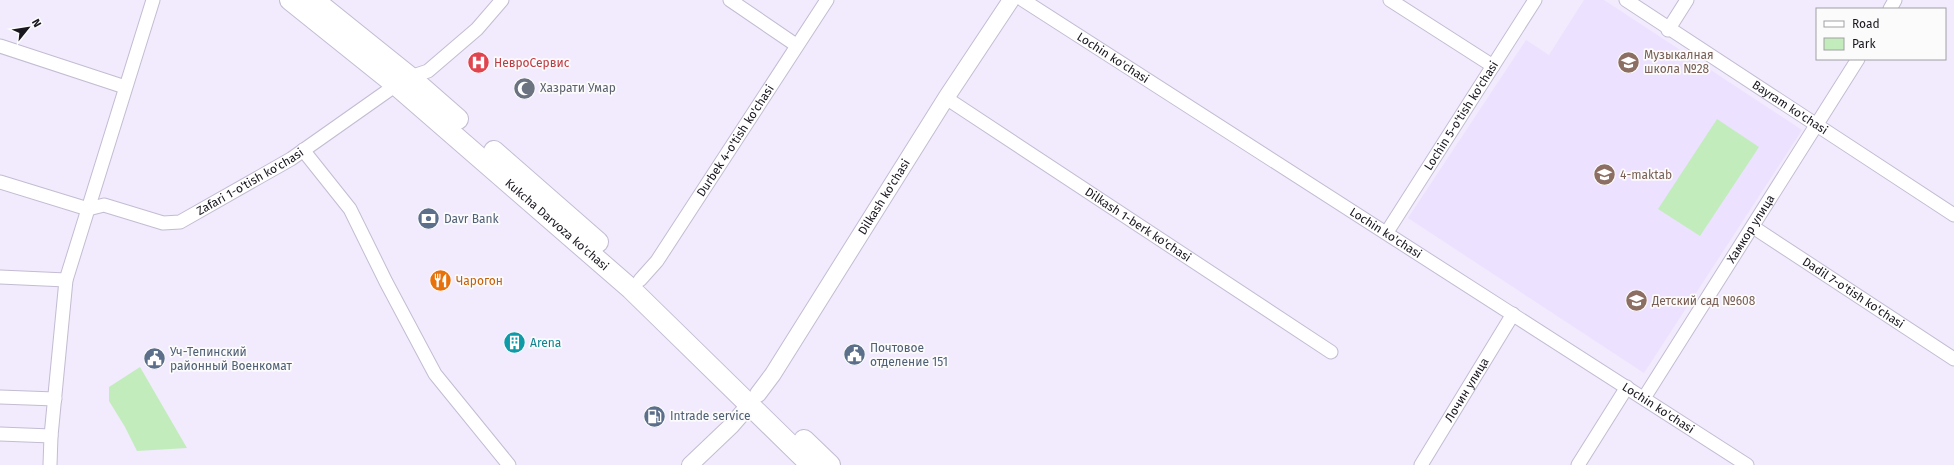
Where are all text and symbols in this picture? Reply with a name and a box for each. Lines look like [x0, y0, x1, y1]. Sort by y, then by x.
north arrow [8, 8, 48, 48]
legend [1816, 8, 1946, 60]
text: N [29, 17, 44, 30]
text: Road [1852, 17, 1880, 31]
street label: Lochin ko'chasi [1074, 30, 1152, 86]
text: Park [1852, 37, 1876, 51]
place label: Музыкалная школа №28 [1644, 48, 1714, 76]
school or university icon: Музыкалная школа №28 [1616, 49, 1642, 75]
hospital icon: НевроСервис [466, 50, 492, 76]
place label: НевроСервис [494, 56, 570, 70]
street label: Lochin 5-o'tish ko'chasi [1421, 58, 1501, 173]
mosque icon: Хазрати Умар [511, 75, 537, 101]
street label: Bayram ko'chasi [1750, 78, 1830, 137]
place label: Хазрати Умар [540, 81, 616, 95]
street label: Durbek 4-o'tish ko'chasi [694, 82, 777, 199]
street label: Zafari 1-o'tish ko'chasi [194, 145, 306, 218]
street label: Dilkash ko'chasi [855, 157, 913, 237]
school or university icon: 4-maktab [1592, 162, 1618, 188]
place label: 4-maktab [1620, 168, 1672, 182]
street label: Kukcha Darvoza ko'chasi [502, 176, 612, 273]
street label: Dilkash 1-berk ko'chasi [1082, 185, 1194, 265]
street label: Хамкор улица [1724, 192, 1777, 266]
street label: Lochin ko'chasi [1347, 205, 1424, 261]
bank icon: Davr Bank [416, 206, 442, 232]
place label: Davr Bank [444, 212, 500, 226]
street label: Dadil 7-o'tish ko'chasi [1800, 254, 1907, 331]
restaurant icon: Чарогон [428, 268, 454, 294]
place label: Чарогон [456, 274, 503, 288]
school or university icon: Детский сад №608 [1623, 288, 1649, 314]
place label: Детский сад №608 [1651, 294, 1756, 308]
building icon: Arena [502, 330, 528, 356]
place label: Arena [530, 336, 561, 350]
place label: Почтовое отделение 151 [870, 341, 948, 369]
public building icon: Почтовое отделение 151 [841, 342, 867, 368]
place label: Уч-Тепинский районный Военкомат [170, 345, 293, 373]
public building icon: Уч-Тепинский районный Военкомат [141, 346, 167, 372]
street label: Лочин улица [1442, 355, 1492, 424]
street label: Lochin ko'chasi [1620, 380, 1697, 436]
fuel station icon: Intrade service [642, 403, 668, 429]
place label: Intrade service [670, 409, 751, 423]

